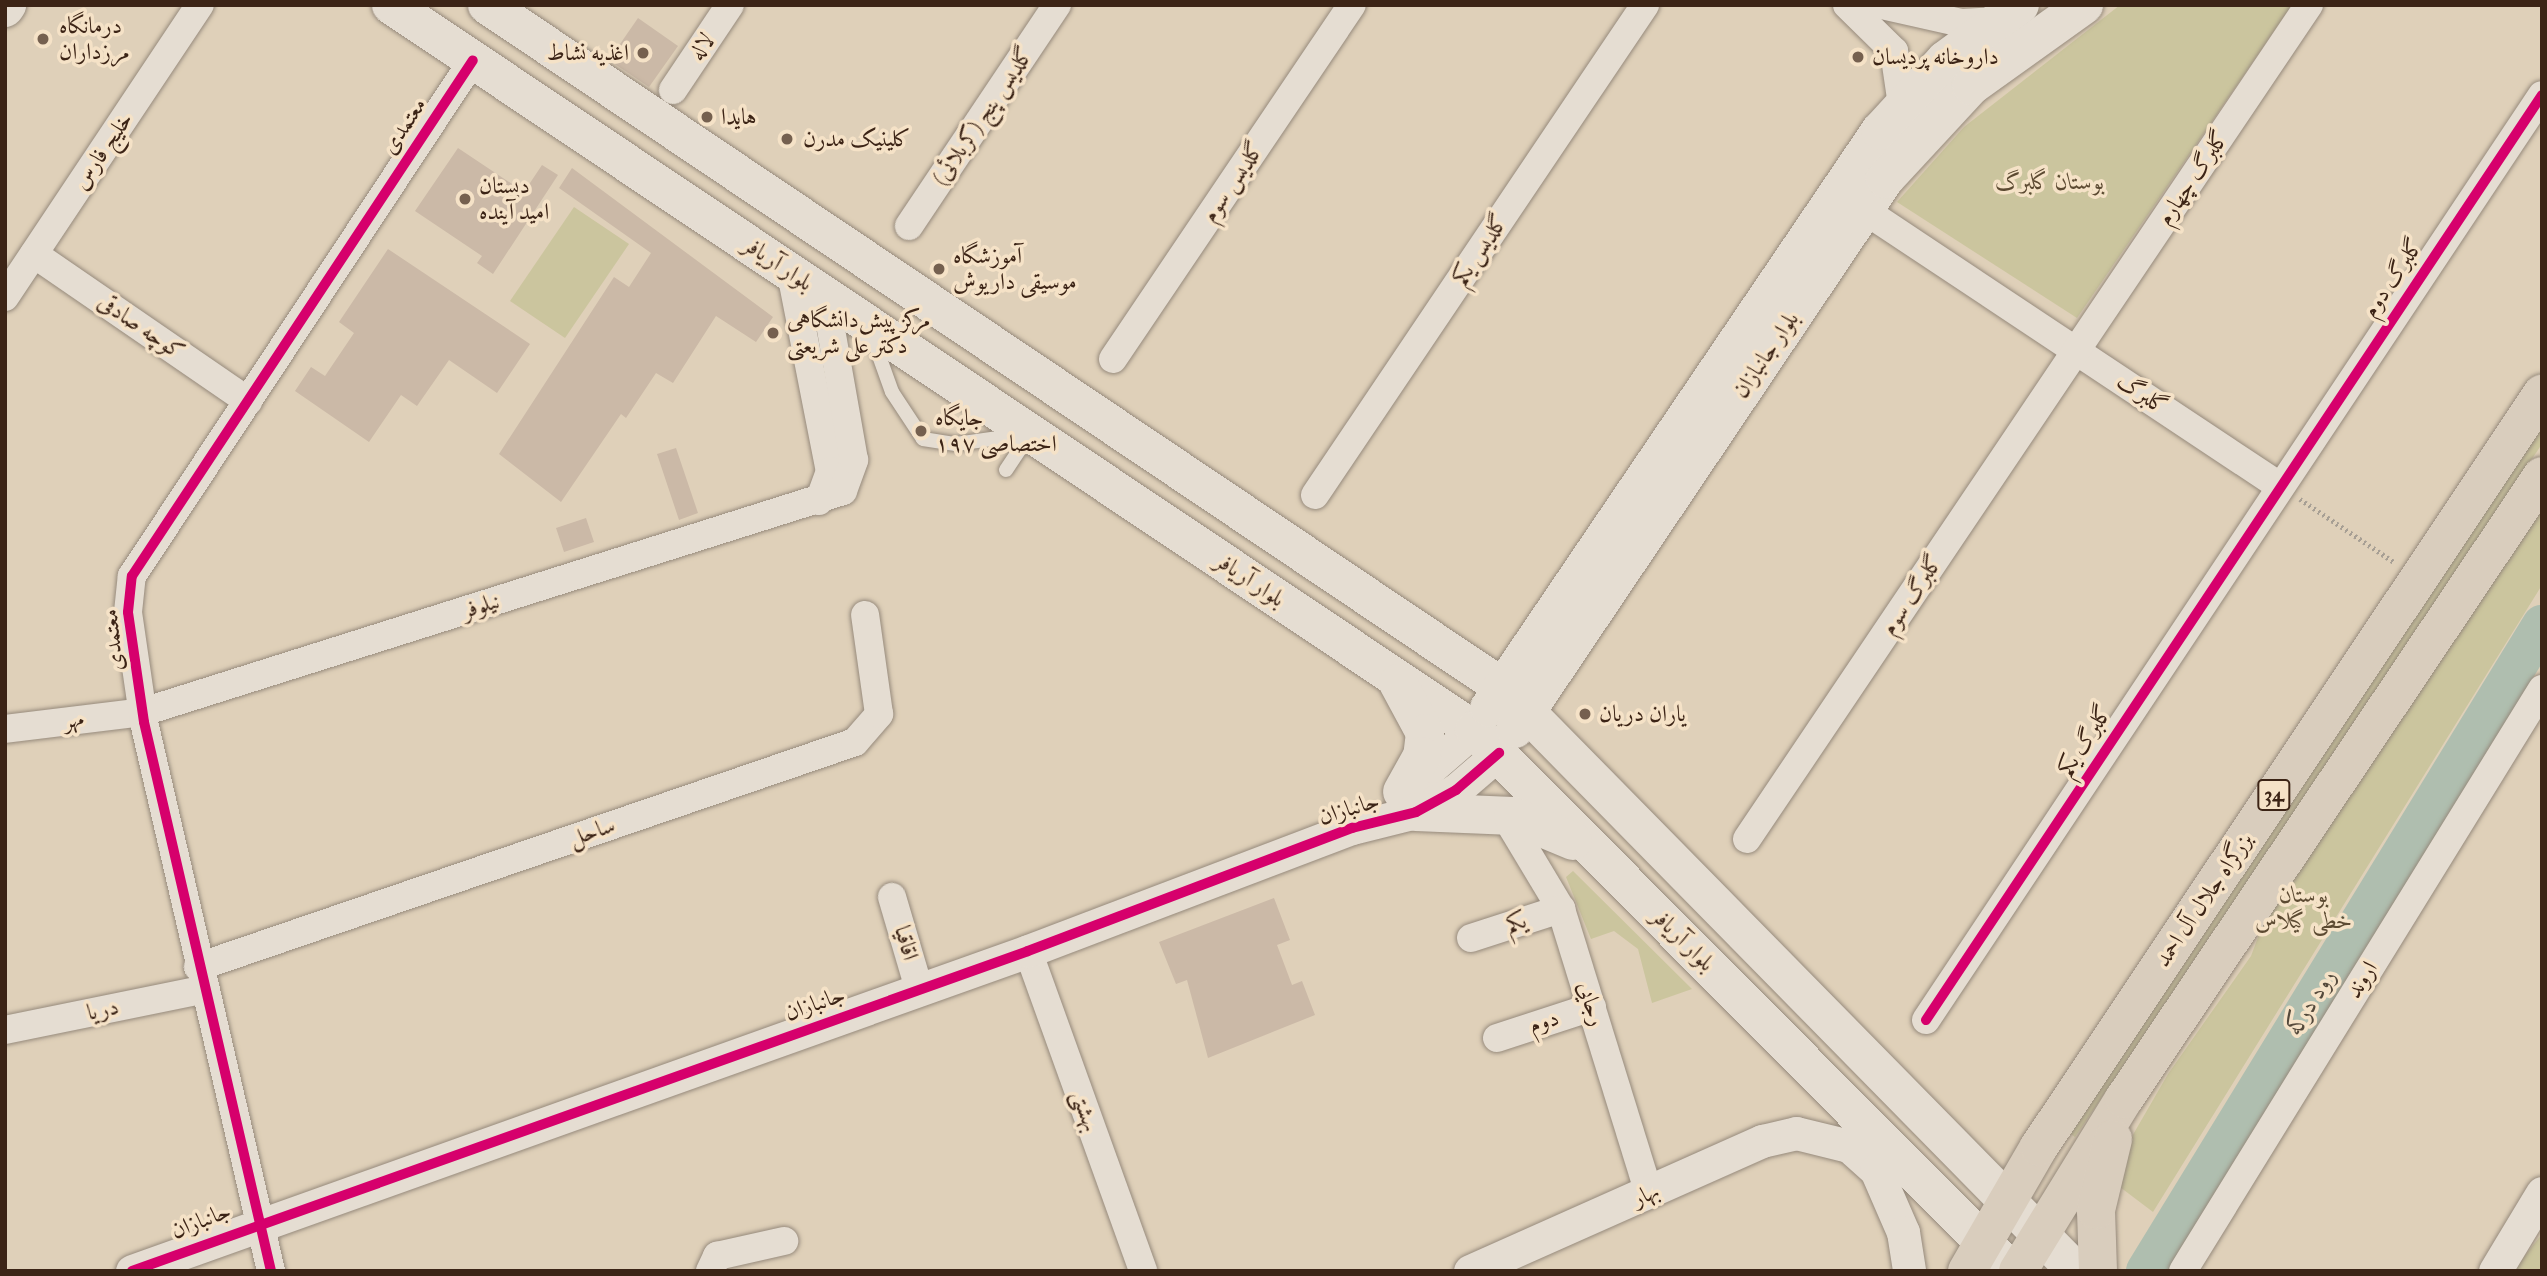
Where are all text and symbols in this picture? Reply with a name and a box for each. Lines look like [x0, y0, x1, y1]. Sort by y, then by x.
place label: درمانگاه مرزداران [59, 12, 130, 66]
street label: لاله [683, 28, 721, 66]
marker: درمانگاه مرزداران [33, 29, 53, 49]
place label: اغذیه نشاط [546, 39, 629, 67]
street label: گلدیس پنج (کربلائی) [926, 41, 1040, 191]
place label: داروخانه پردیسان [1872, 43, 1999, 71]
marker: اغذیه نشاط [635, 45, 651, 61]
marker: داروخانه پردیسان [1850, 49, 1866, 65]
street label: معتمدی [376, 92, 432, 160]
place label: هایدا [721, 103, 757, 131]
street label: خلیج فارس [67, 107, 139, 195]
marker: هایدا [699, 109, 715, 125]
place label: کلینیک مدرن [803, 125, 911, 153]
street label: گلبرگ چهارم [2151, 125, 2235, 231]
marker: کلینیک مدرن [777, 129, 797, 149]
street label: گلدیس سوم [1196, 136, 1270, 228]
park label: بوستان گلبرگ [1995, 168, 2105, 196]
place label: دبستان امید آینده [479, 172, 549, 226]
marker: دبستان امید آینده [457, 191, 473, 207]
street label: گلدیس یکم [1446, 209, 1514, 291]
street label: بلوار آریافر [738, 231, 818, 297]
street label: گلبرگ دوم [2357, 233, 2429, 323]
place label: آموزشگاه موسیقی داریوش [953, 242, 1077, 296]
marker: آموزشگاه موسیقی داریوش [931, 261, 947, 277]
street label: کوچه صادقی [92, 288, 190, 366]
place label: مرکز پیش‌دانشگاهی دکتر علی شریعتی [787, 306, 930, 360]
street label: بلوار جانبازان [1727, 306, 1805, 404]
marker: مرکز پیش‌دانشگاهی دکتر علی شریعتی [765, 325, 781, 341]
street label: گلبرگ [2112, 367, 2172, 421]
place label: جایگاه اختصاصی ۱۹۷ [935, 404, 1057, 458]
marker: جایگاه اختصاصی ۱۹۷ [913, 423, 929, 439]
street label: بلوار آریافر [1210, 547, 1290, 613]
street label: گلبرگ سوم [1875, 550, 1949, 640]
street label: نیلوفر [459, 587, 503, 625]
street label: معتمدی [96, 608, 130, 672]
place label: یاران دریان [1599, 700, 1686, 728]
street label: گلبرگ یکم [2052, 700, 2118, 782]
street label: مهر [62, 705, 86, 735]
marker: یاران دریان [1577, 706, 1593, 722]
road number: 34 [2256, 778, 2292, 812]
street label: جانبازان [1315, 787, 1383, 831]
street label: ساحل [565, 811, 619, 853]
street label: بزرگراه جلال آل احمد [2149, 828, 2259, 972]
park label: بوستان خطی گیلاس [2255, 881, 2353, 935]
street label: بلوار آریافر [1646, 903, 1720, 977]
street label: یکم [1502, 907, 1530, 939]
street label: اقاقیا [888, 923, 924, 963]
street label: اروند [2340, 956, 2384, 1004]
water label: رود درکه [2280, 964, 2342, 1040]
street label: رجایی [1571, 978, 1611, 1030]
street label: جانبازان [781, 981, 849, 1027]
street label: دریا [84, 993, 122, 1027]
street label: دوم [1525, 1004, 1563, 1040]
street label: بهشتی [1065, 1087, 1105, 1135]
street label: بهار [1628, 1177, 1664, 1213]
street label: جانبازان [167, 1197, 235, 1245]

